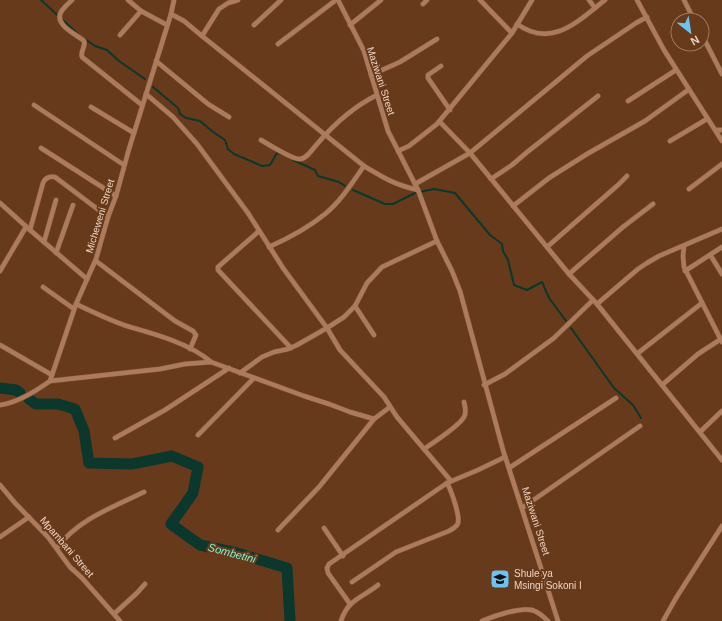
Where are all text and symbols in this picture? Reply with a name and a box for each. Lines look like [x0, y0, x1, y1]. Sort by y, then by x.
north arrow [670, 12, 710, 52]
text: N [689, 33, 701, 48]
street label: Maziwani Street [365, 45, 397, 117]
street label: Micheweni Street [84, 178, 117, 254]
street label: Maziwani Street [520, 485, 552, 557]
street label: Mpambani Street [38, 515, 96, 580]
water label: Sombetini [207, 541, 258, 565]
school or university icon: Shule ya Msingi Sokoni I [489, 568, 511, 590]
place label: Shule ya Msingi Sokoni I [514, 568, 582, 591]

